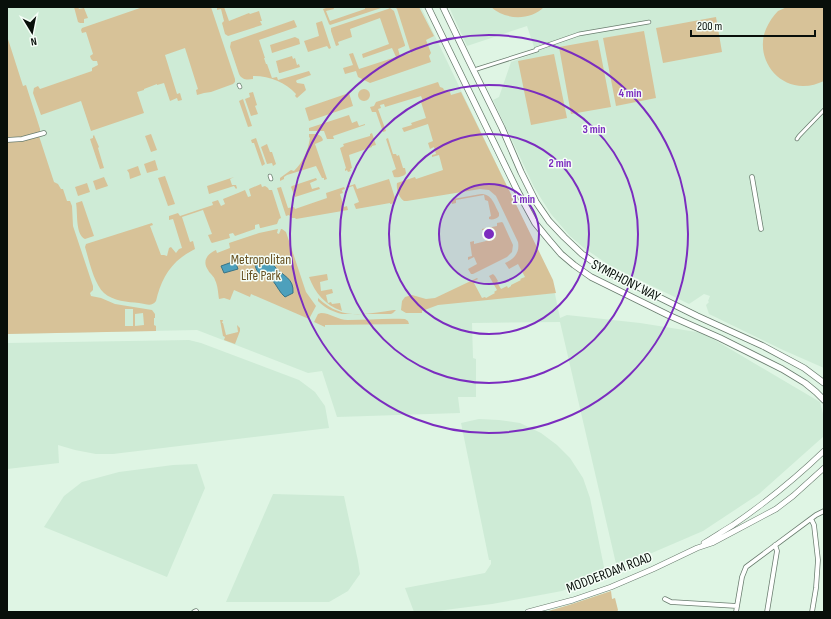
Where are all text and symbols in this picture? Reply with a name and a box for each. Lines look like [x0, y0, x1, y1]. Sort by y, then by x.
north arrow [12, 12, 52, 52]
scale bar [691, 12, 815, 38]
text: 200 m [697, 19, 723, 34]
text: N [30, 34, 38, 48]
text: 4 min [618, 86, 642, 101]
text: 3 min [583, 122, 605, 137]
text: 2 min [549, 156, 571, 171]
text: 1 min [513, 192, 535, 207]
centre of rings [482, 227, 496, 241]
park label: Metropolitan Life Park [231, 251, 291, 284]
street label: SYMPHONY WAY [588, 256, 663, 305]
street label: MODDERDAM ROAD [564, 548, 655, 597]

